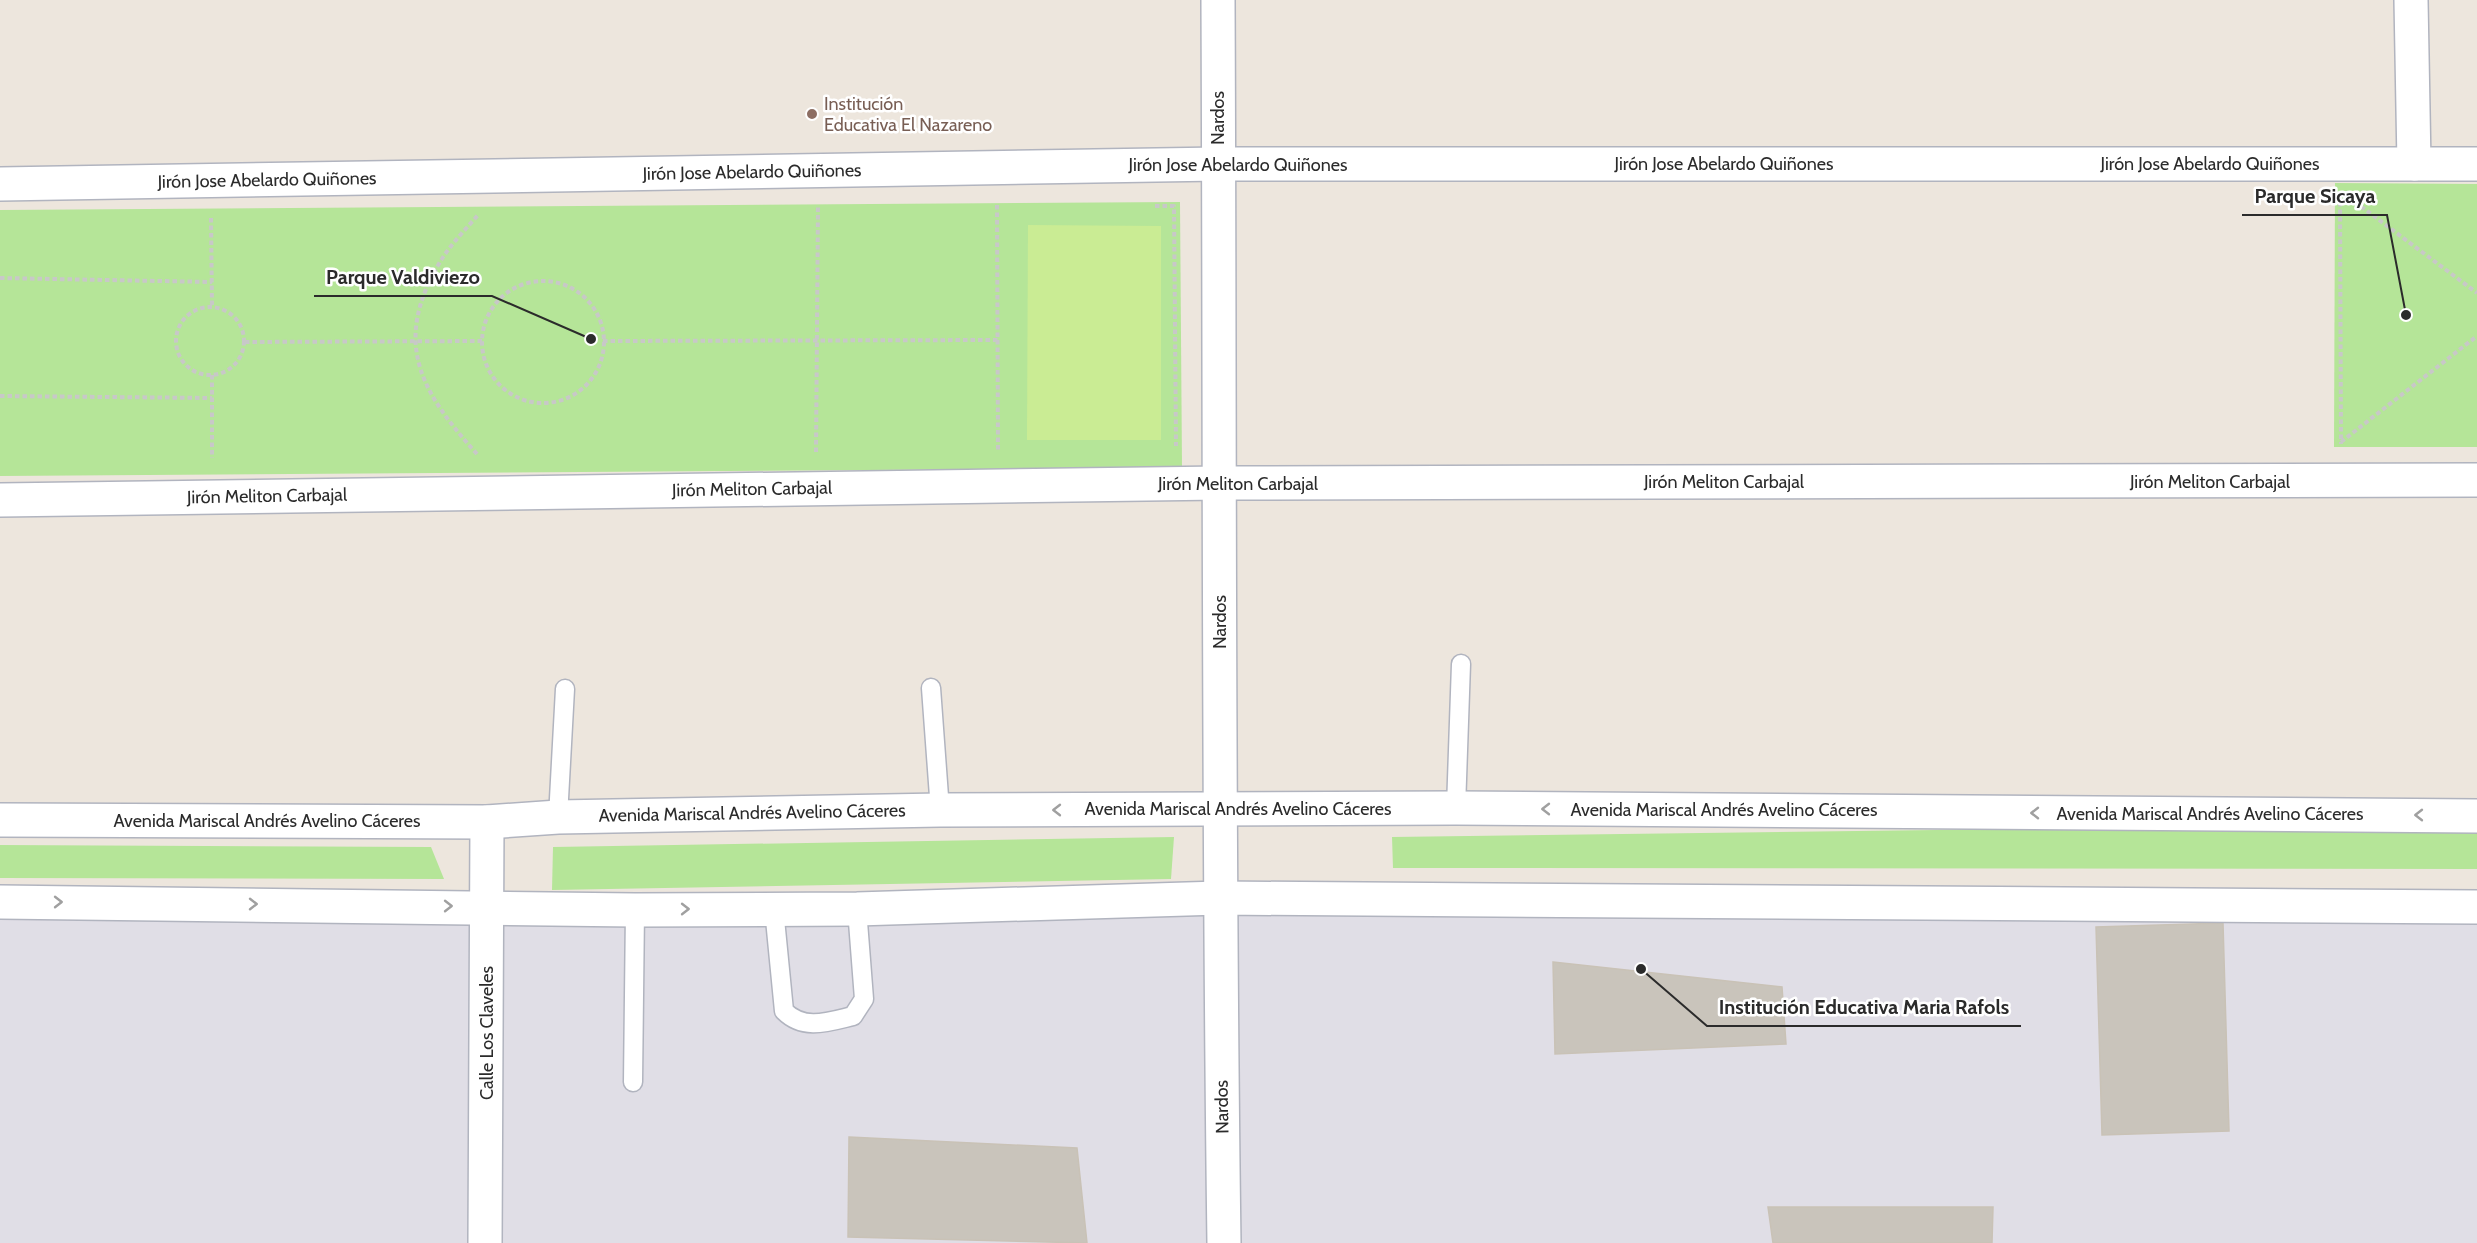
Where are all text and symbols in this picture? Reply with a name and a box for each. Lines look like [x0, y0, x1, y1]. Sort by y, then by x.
street label: Nardos [1207, 91, 1229, 145]
place label: Institución Educativa El Nazareno [824, 93, 992, 136]
marker: Institución Educativa El Nazareno [805, 107, 819, 121]
street label: Jirón Jose Abelardo Quiñones [1614, 153, 1833, 175]
street label: Jirón Jose Abelardo Quiñones [2100, 153, 2319, 175]
street label: Jirón Jose Abelardo Quiñones [1128, 154, 1347, 176]
street label: Jirón Jose Abelardo Quiñones [641, 159, 862, 185]
street label: Jirón Jose Abelardo Quiñones [156, 167, 377, 193]
callout: Parque Sicaya [2242, 177, 2387, 215]
text: Parque Sicaya [2255, 184, 2375, 208]
callout: Parque Valdiviezo [314, 258, 492, 296]
text: Parque Valdiviezo [326, 265, 480, 289]
street label: Jirón Meliton Carbajal [1643, 471, 1805, 493]
street label: Jirón Meliton Carbajal [2129, 471, 2291, 493]
street label: Jirón Meliton Carbajal [1157, 473, 1319, 495]
street label: Jirón Meliton Carbajal [671, 477, 833, 501]
street label: Jirón Meliton Carbajal [186, 484, 348, 508]
street label: Nardos [1209, 595, 1231, 649]
street label: Avenida Mariscal Andrés Avelino Cáceres [1084, 798, 1392, 820]
street label: Avenida Mariscal Andrés Avelino Cáceres [598, 799, 906, 827]
street label: Avenida Mariscal Andrés Avelino Cáceres [1570, 799, 1878, 821]
one-way arrow [1541, 803, 1550, 815]
street label: Avenida Mariscal Andrés Avelino Cáceres [2056, 803, 2364, 825]
one-way arrow [1052, 804, 1061, 816]
one-way arrow [2030, 807, 2039, 819]
one-way arrow [2414, 809, 2423, 822]
street label: Avenida Mariscal Andrés Avelino Cáceres [113, 810, 421, 832]
one-way arrow [54, 896, 63, 908]
one-way arrow [249, 898, 258, 910]
one-way arrow [444, 900, 453, 912]
one-way arrow [681, 903, 690, 915]
street label: Calle Los Claveles [476, 966, 498, 1100]
callout: Institución Educativa Maria Rafols [1707, 988, 2021, 1026]
text: Institución Educativa Maria Rafols [1719, 995, 2009, 1019]
street label: Nardos [1211, 1080, 1233, 1134]

